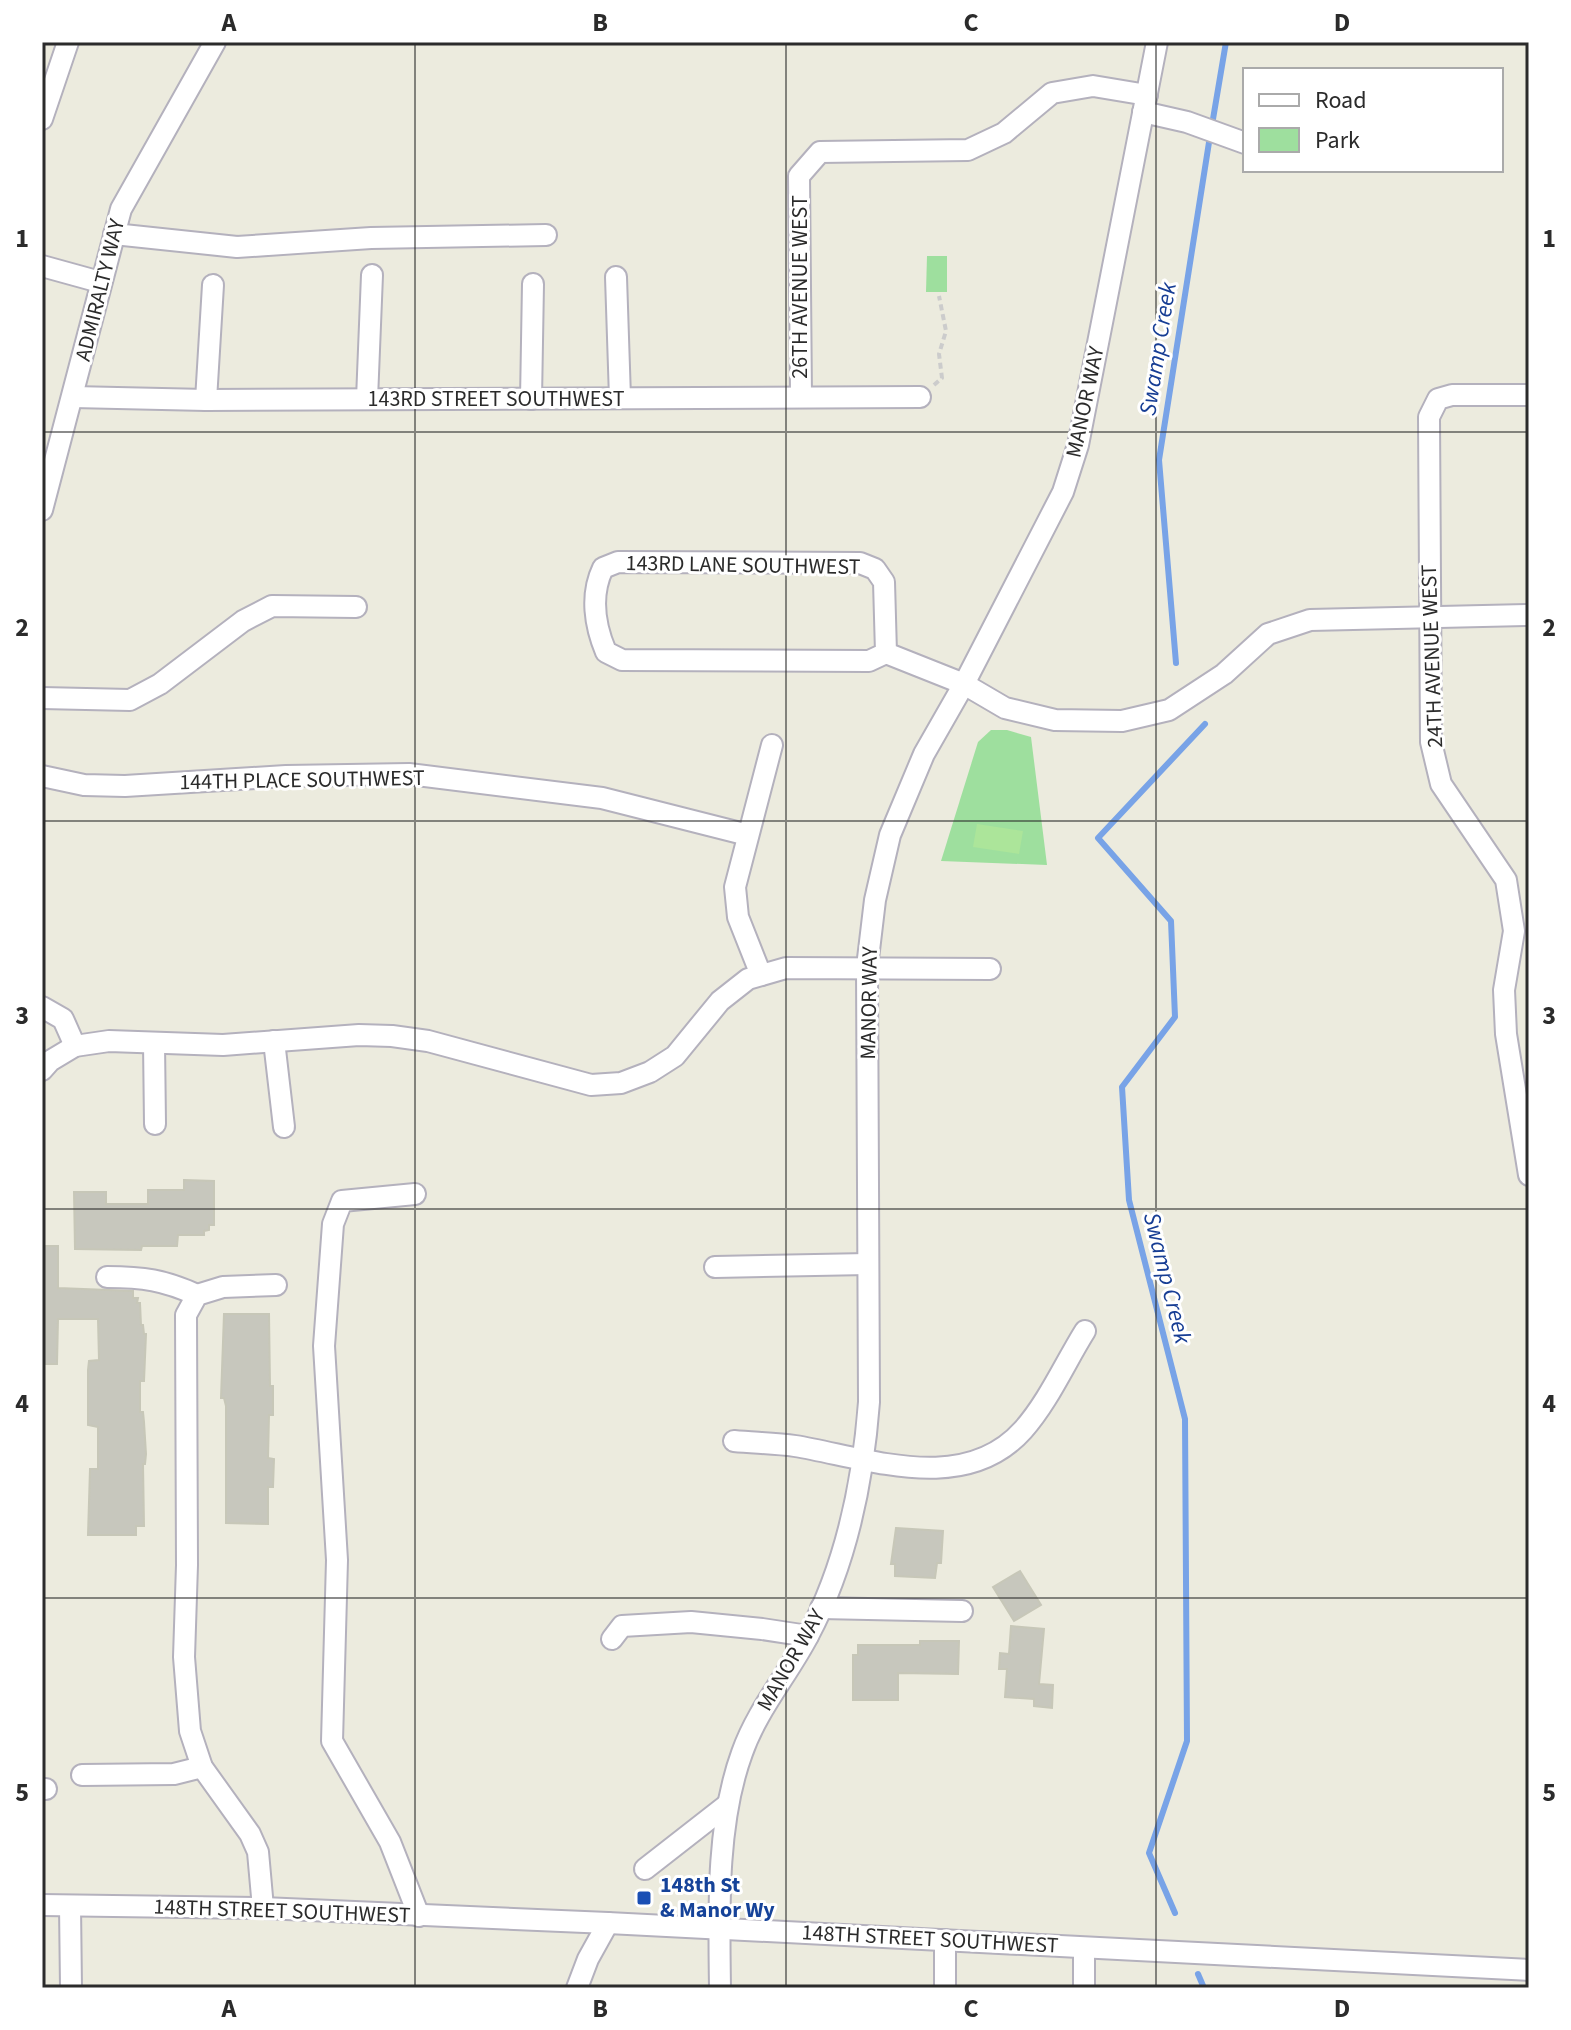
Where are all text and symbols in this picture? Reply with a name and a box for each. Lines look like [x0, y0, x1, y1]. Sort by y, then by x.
text: A [221, 4, 238, 41]
text: B [592, 4, 608, 41]
text: C [963, 4, 979, 41]
text: D [1334, 4, 1350, 41]
legend [1243, 68, 1503, 172]
text: Road [1315, 83, 1367, 118]
text: Park [1315, 123, 1360, 158]
street label: 26TH AVENUE WEST [784, 195, 816, 379]
street label: ADMIRALTY WAY [67, 215, 133, 364]
text: 1 [15, 220, 29, 257]
text: 1 [1542, 220, 1556, 257]
water label: Swamp Creek [1130, 279, 1186, 418]
street label: MANOR WAY [1058, 343, 1113, 461]
street label: 143RD STREET SOUTHWEST [368, 383, 625, 415]
street label: 143RD LANE SOUTHWEST [625, 547, 861, 583]
street label: 24TH AVENUE WEST [1413, 564, 1451, 748]
text: 2 [15, 609, 29, 646]
text: 2 [1542, 609, 1556, 646]
street label: 144TH PLACE SOUTHWEST [179, 762, 425, 798]
street label: MANOR WAY [852, 946, 886, 1060]
text: 3 [15, 997, 29, 1034]
text: 3 [1542, 997, 1556, 1034]
water label: Swamp Creek [1134, 1209, 1200, 1348]
text: 4 [15, 1385, 29, 1422]
text: 4 [1542, 1385, 1556, 1422]
street label: MANOR WAY [749, 1603, 833, 1717]
text: 5 [15, 1774, 29, 1811]
text: 5 [1542, 1774, 1556, 1811]
place label: 148th St & Manor Wy [660, 1869, 775, 1926]
marker: 148th St & Manor Wy [635, 1889, 653, 1907]
street label: 148TH STREET SOUTHWEST [153, 1891, 411, 1931]
street label: 148TH STREET SOUTHWEST [801, 1916, 1059, 1962]
text: A [221, 1990, 238, 2027]
text: B [592, 1990, 608, 2027]
text: C [963, 1990, 979, 2027]
text: D [1334, 1990, 1350, 2027]

